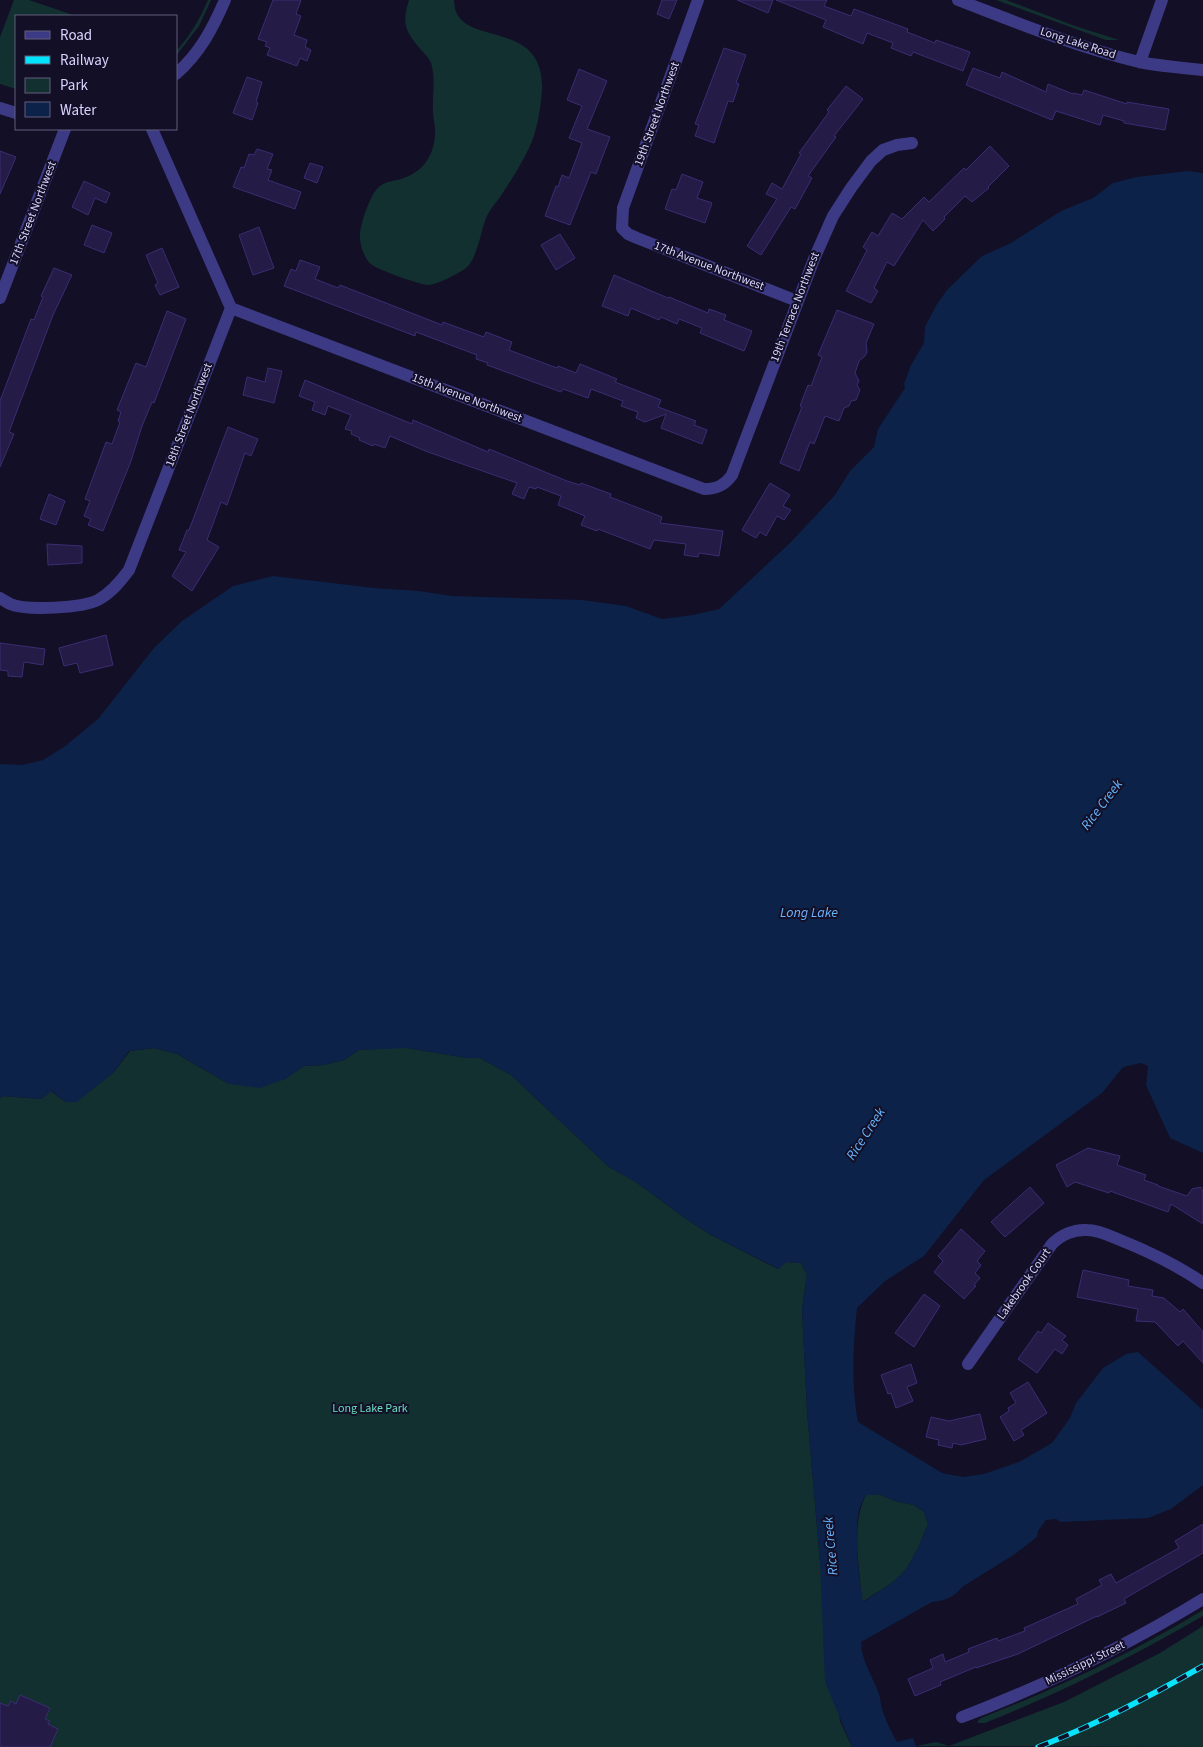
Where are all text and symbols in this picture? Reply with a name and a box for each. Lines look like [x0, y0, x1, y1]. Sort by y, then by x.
legend [15, 15, 178, 130]
street label: Long Lake Road [1038, 23, 1118, 63]
text: Road [60, 25, 92, 46]
text: Railway [60, 50, 109, 71]
street label: 19th Street Northwest [630, 60, 684, 168]
text: Park [60, 75, 89, 96]
text: Water [60, 100, 97, 121]
street label: 17th Street Northwest [5, 159, 61, 267]
street label: 17th Avenue Northwest [651, 237, 767, 295]
street label: 19th Terrace Northwest [766, 250, 824, 364]
street label: 18th Street Northwest [161, 361, 217, 469]
street label: 15th Avenue Northwest [409, 369, 525, 427]
water label: Rice Creek [1076, 775, 1128, 835]
water label: Long Lake [780, 903, 838, 923]
water label: Rice Creek [842, 1104, 891, 1164]
street label: Lakebrook Court [993, 1245, 1055, 1323]
park label: Long Lake Park [332, 1400, 408, 1417]
water label: Rice Creek [818, 1515, 844, 1576]
street label: Mississippi Street [1042, 1636, 1128, 1690]

